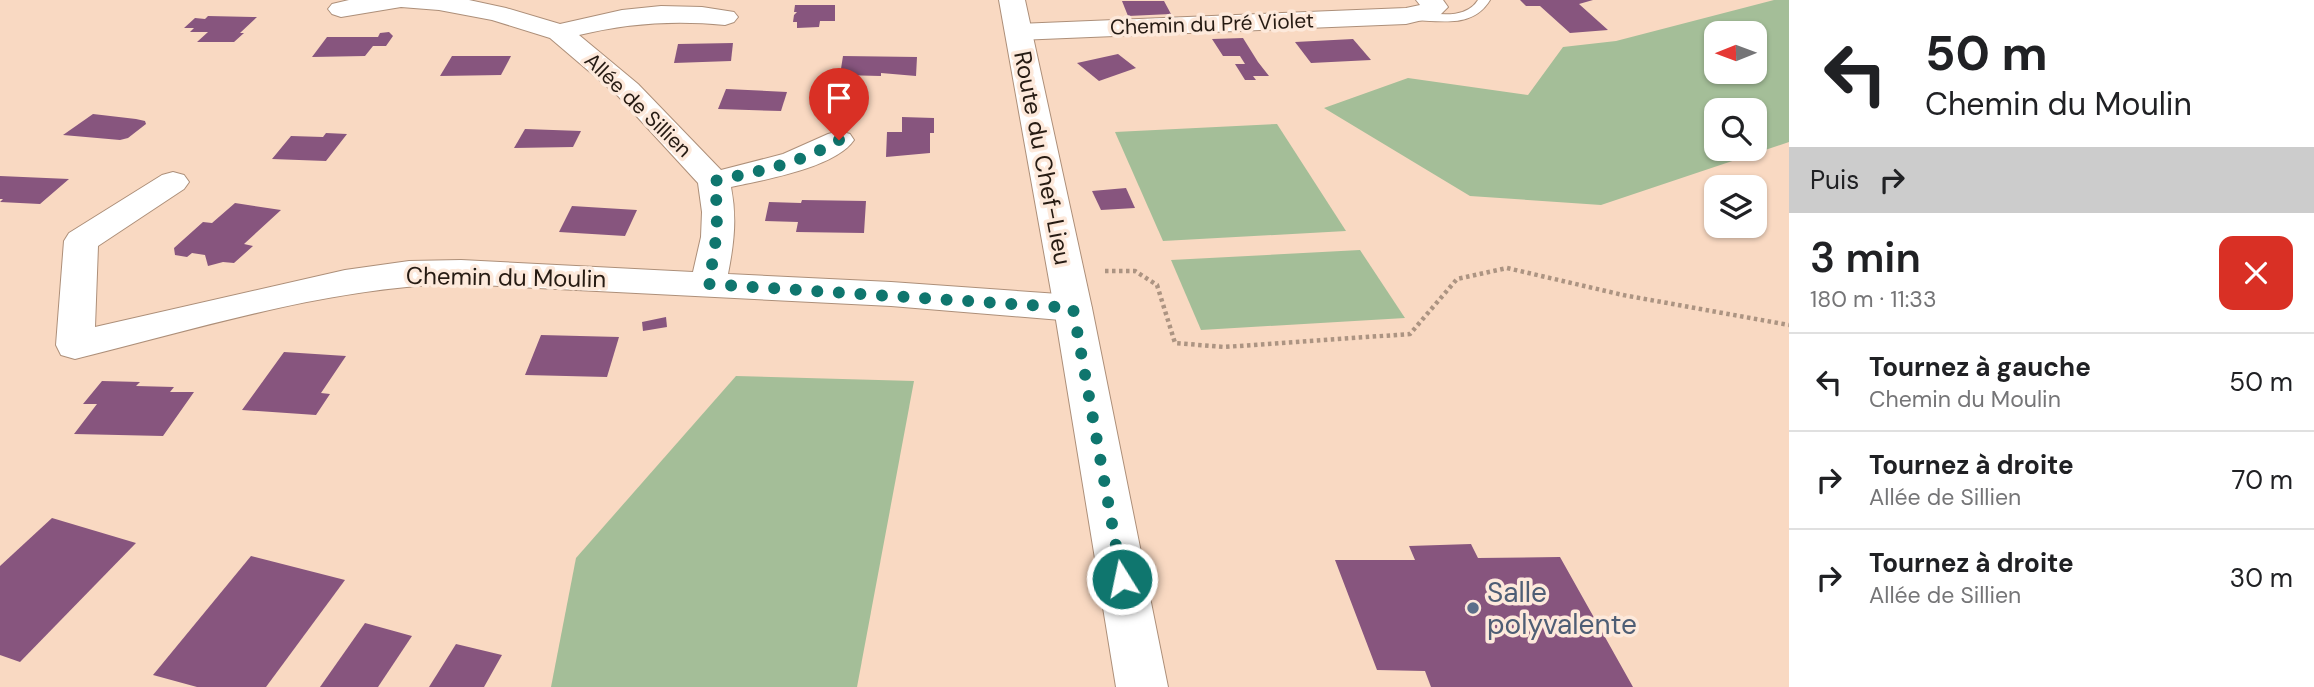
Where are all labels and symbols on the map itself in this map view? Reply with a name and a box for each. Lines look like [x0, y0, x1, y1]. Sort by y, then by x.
street label: Chemin du Pré Violet [1109, 6, 1315, 42]
north arrow [1704, 21, 1768, 84]
street label: Allée de Sillien [578, 47, 698, 163]
street label: Route du Chef-Lieu [1007, 48, 1079, 268]
pin [809, 68, 869, 140]
street label: Chemin du Moulin [406, 260, 606, 294]
position arrow [1085, 542, 1159, 616]
place label: Salle polyvalente [1487, 574, 1637, 643]
marker: Salle polyvalente [1465, 600, 1481, 616]

